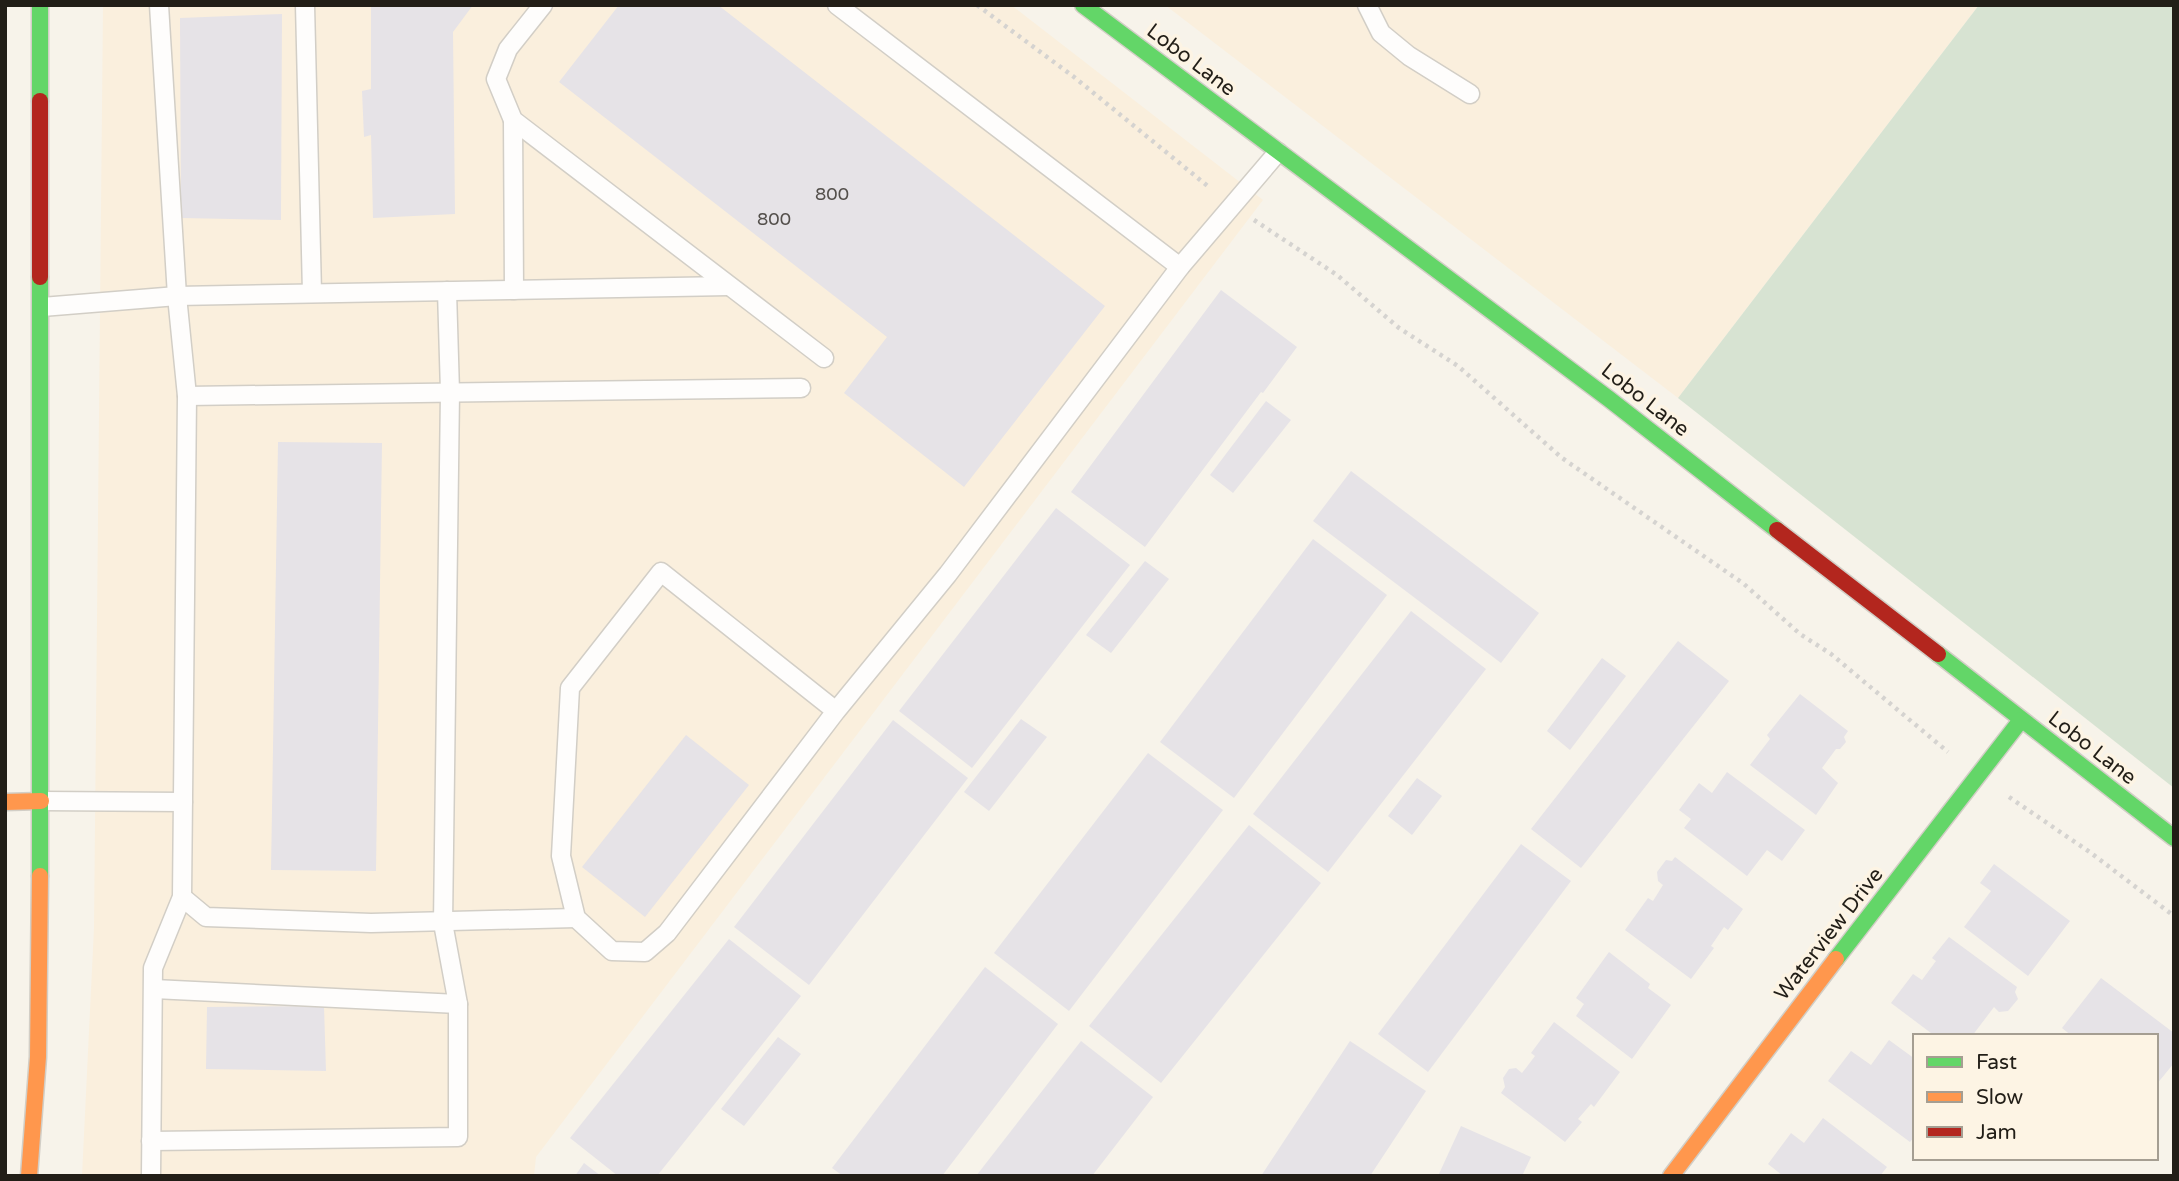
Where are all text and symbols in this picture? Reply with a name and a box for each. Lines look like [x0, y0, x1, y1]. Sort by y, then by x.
street label: Lobo Lane [1142, 18, 1241, 102]
house number: 800 [815, 183, 849, 205]
house number: 800 [757, 208, 791, 230]
street label: Lobo Lane [1596, 358, 1694, 442]
street label: Lobo Lane [2043, 706, 2141, 790]
street label: Waterview Drive [1769, 863, 1889, 1005]
legend [1913, 1034, 2158, 1160]
text: Fast [1976, 1050, 2017, 1075]
text: Slow [1976, 1085, 2024, 1110]
text: Jam [1976, 1120, 2017, 1145]

